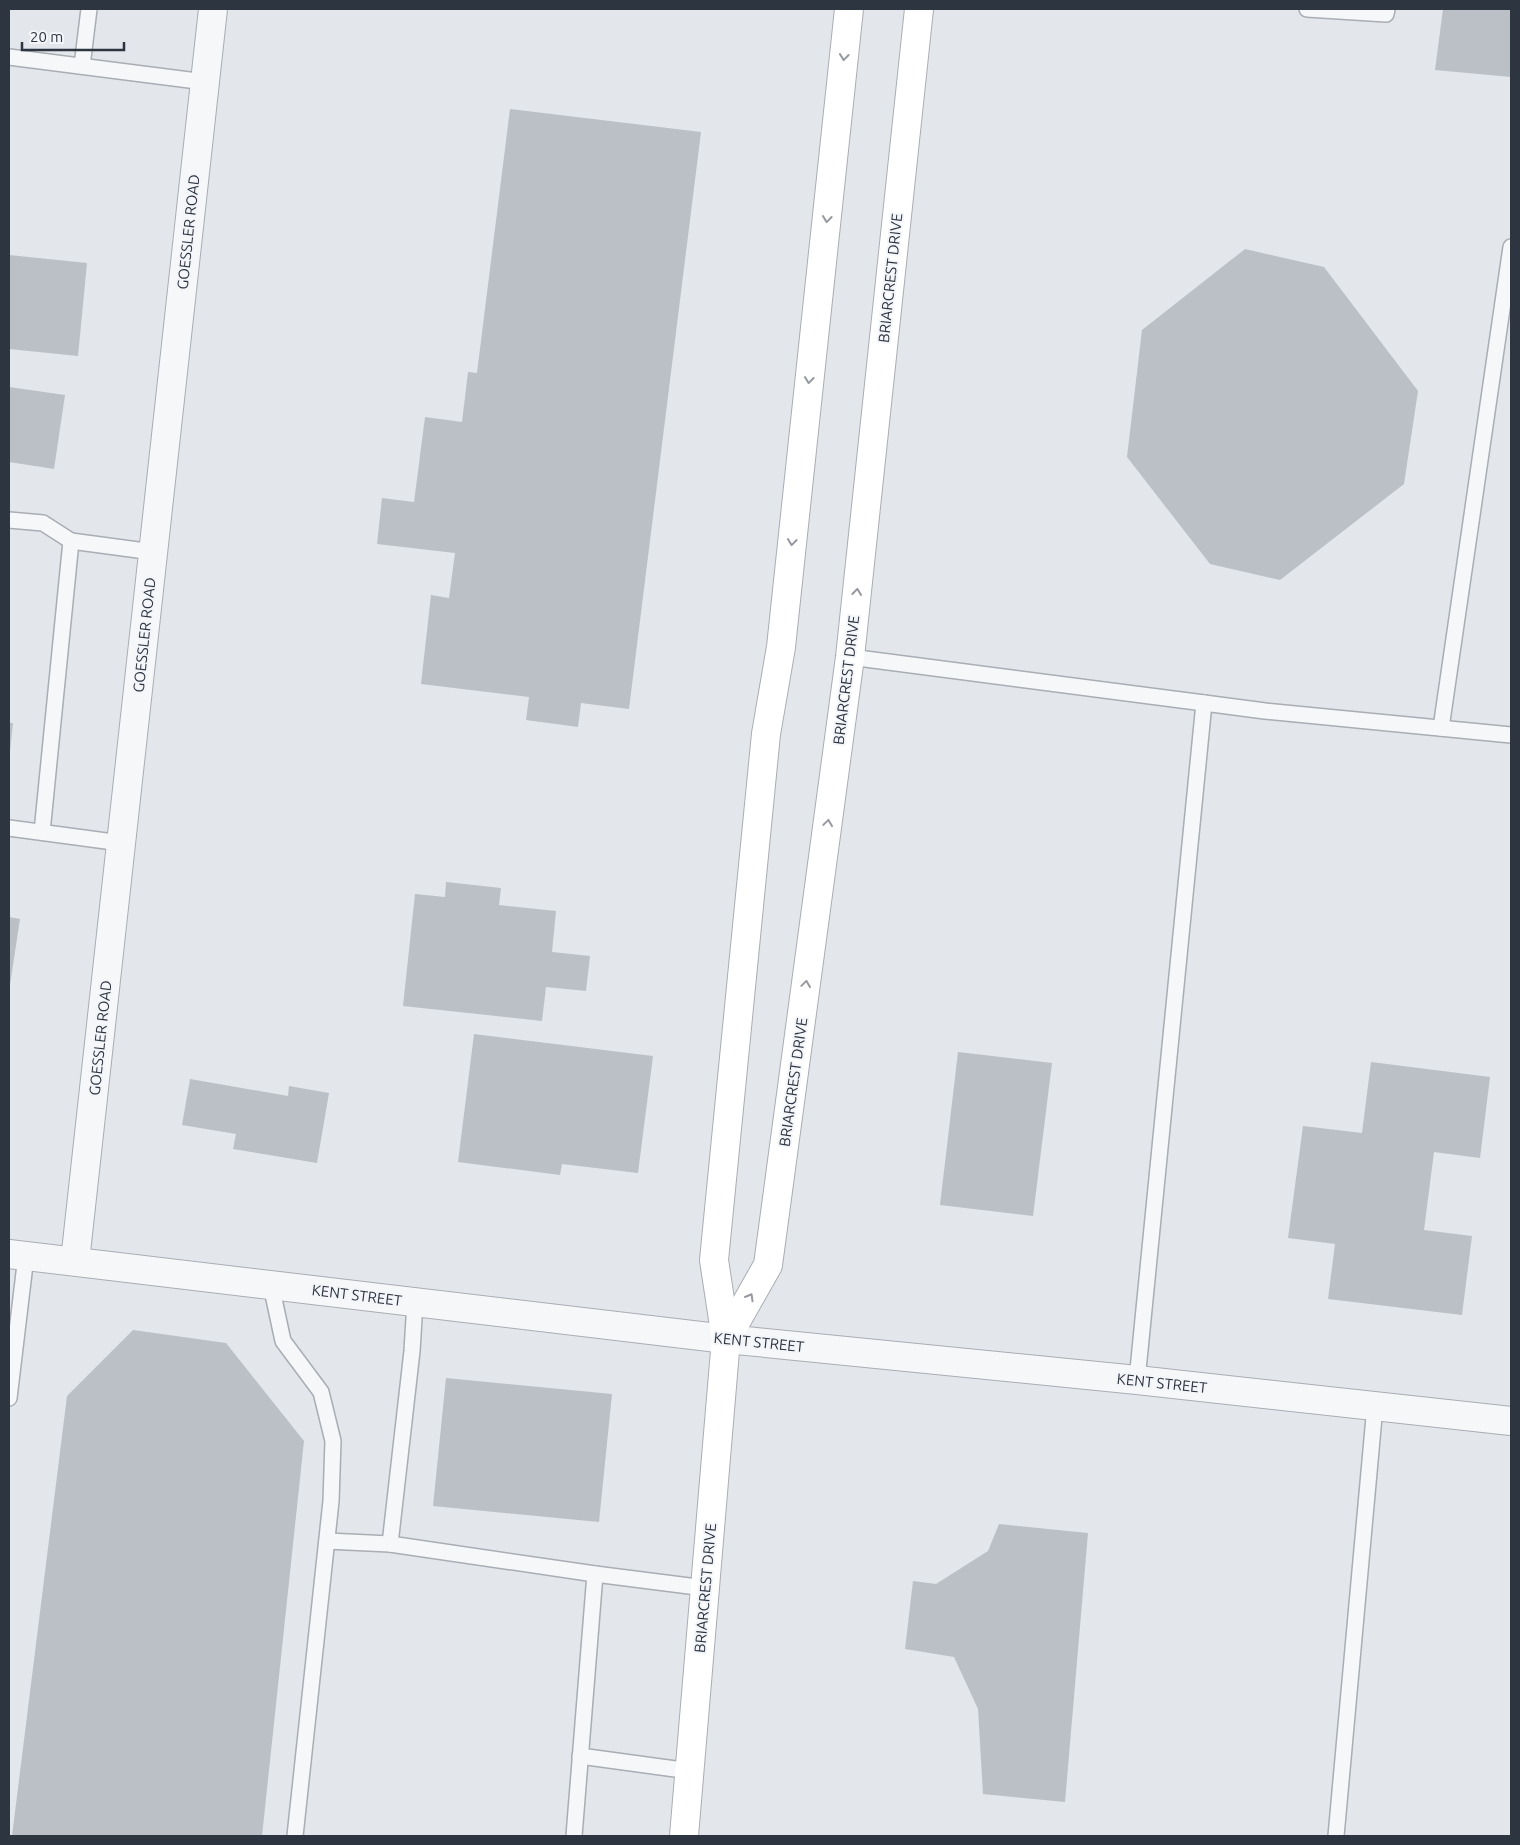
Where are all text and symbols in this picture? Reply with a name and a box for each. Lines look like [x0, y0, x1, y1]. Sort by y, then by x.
scale bar [22, 20, 125, 52]
text: 20 m [30, 28, 63, 45]
one-way arrow [839, 54, 850, 62]
street label: GOESSLER ROAD [173, 174, 203, 290]
street label: BRIARCREST DRIVE [875, 212, 905, 344]
one-way arrow [822, 215, 833, 223]
one-way arrow [804, 377, 815, 385]
one-way arrow [787, 538, 798, 546]
street label: GOESSLER ROAD [129, 577, 159, 693]
one-way arrow [851, 588, 862, 596]
street label: BRIARCREST DRIVE [830, 614, 862, 746]
one-way arrow [822, 819, 832, 827]
street label: GOESSLER ROAD [85, 980, 115, 1096]
one-way arrow [800, 980, 811, 988]
street label: BRIARCREST DRIVE [776, 1016, 810, 1148]
street label: KENT STREET [311, 1281, 404, 1309]
one-way arrow [744, 1293, 754, 1302]
street label: KENT STREET [713, 1329, 806, 1355]
street label: KENT STREET [1116, 1370, 1209, 1396]
street label: BRIARCREST DRIVE [691, 1522, 719, 1654]

